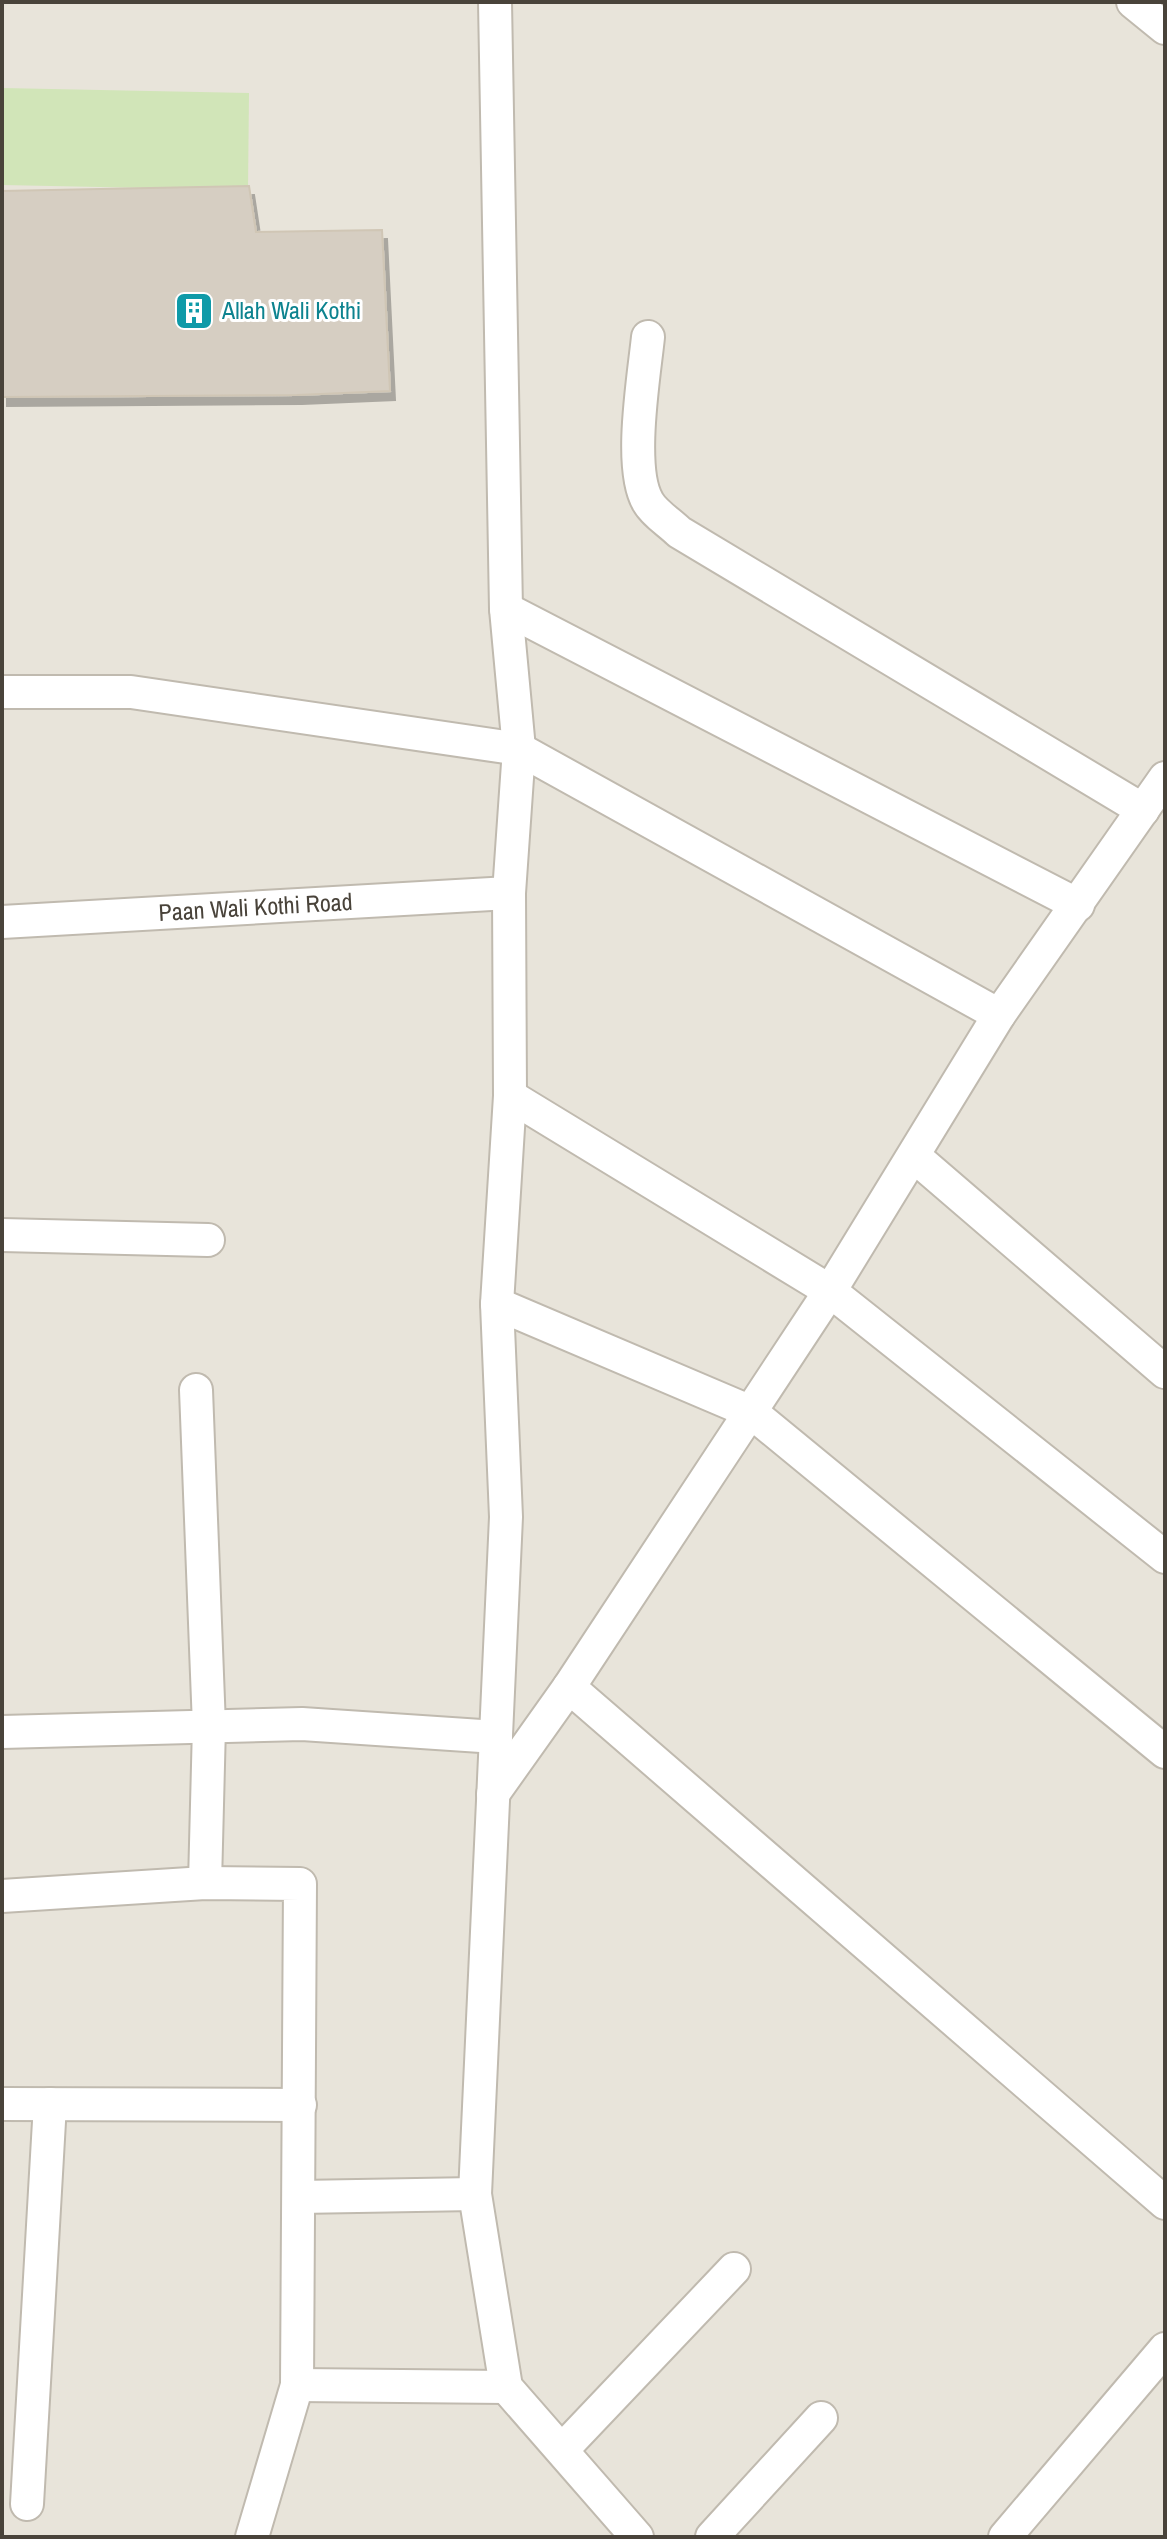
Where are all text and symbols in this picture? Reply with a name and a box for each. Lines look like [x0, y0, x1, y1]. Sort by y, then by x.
building icon: Allah Wali Kothi [173, 290, 215, 332]
place label: Allah Wali Kothi [221, 294, 361, 326]
street label: Paan Wali Kothi Road [158, 885, 353, 928]

